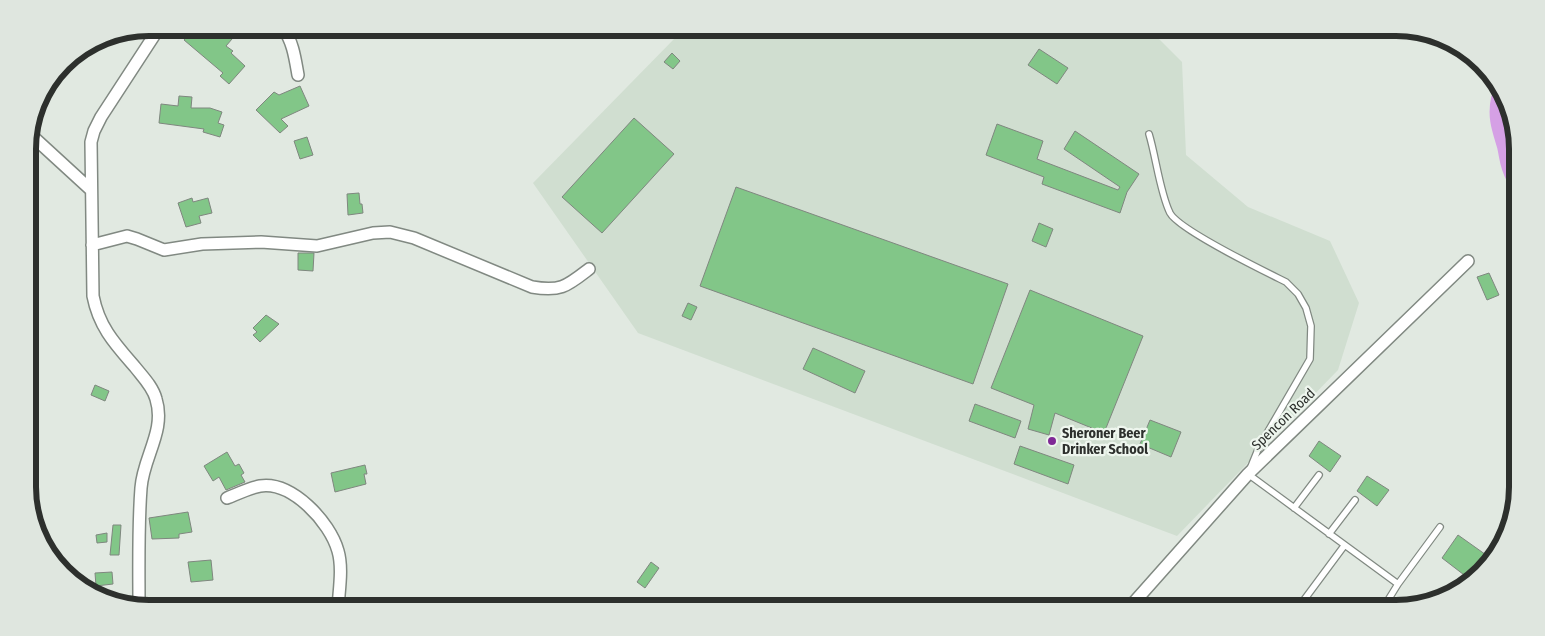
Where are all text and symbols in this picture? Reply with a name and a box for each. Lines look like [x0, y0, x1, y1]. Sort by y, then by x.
street label: Spencon Road [1248, 385, 1319, 454]
place label: Sheroner Beer Drinker School [1062, 425, 1148, 458]
marker: Sheroner Beer Drinker School [1046, 435, 1058, 447]

